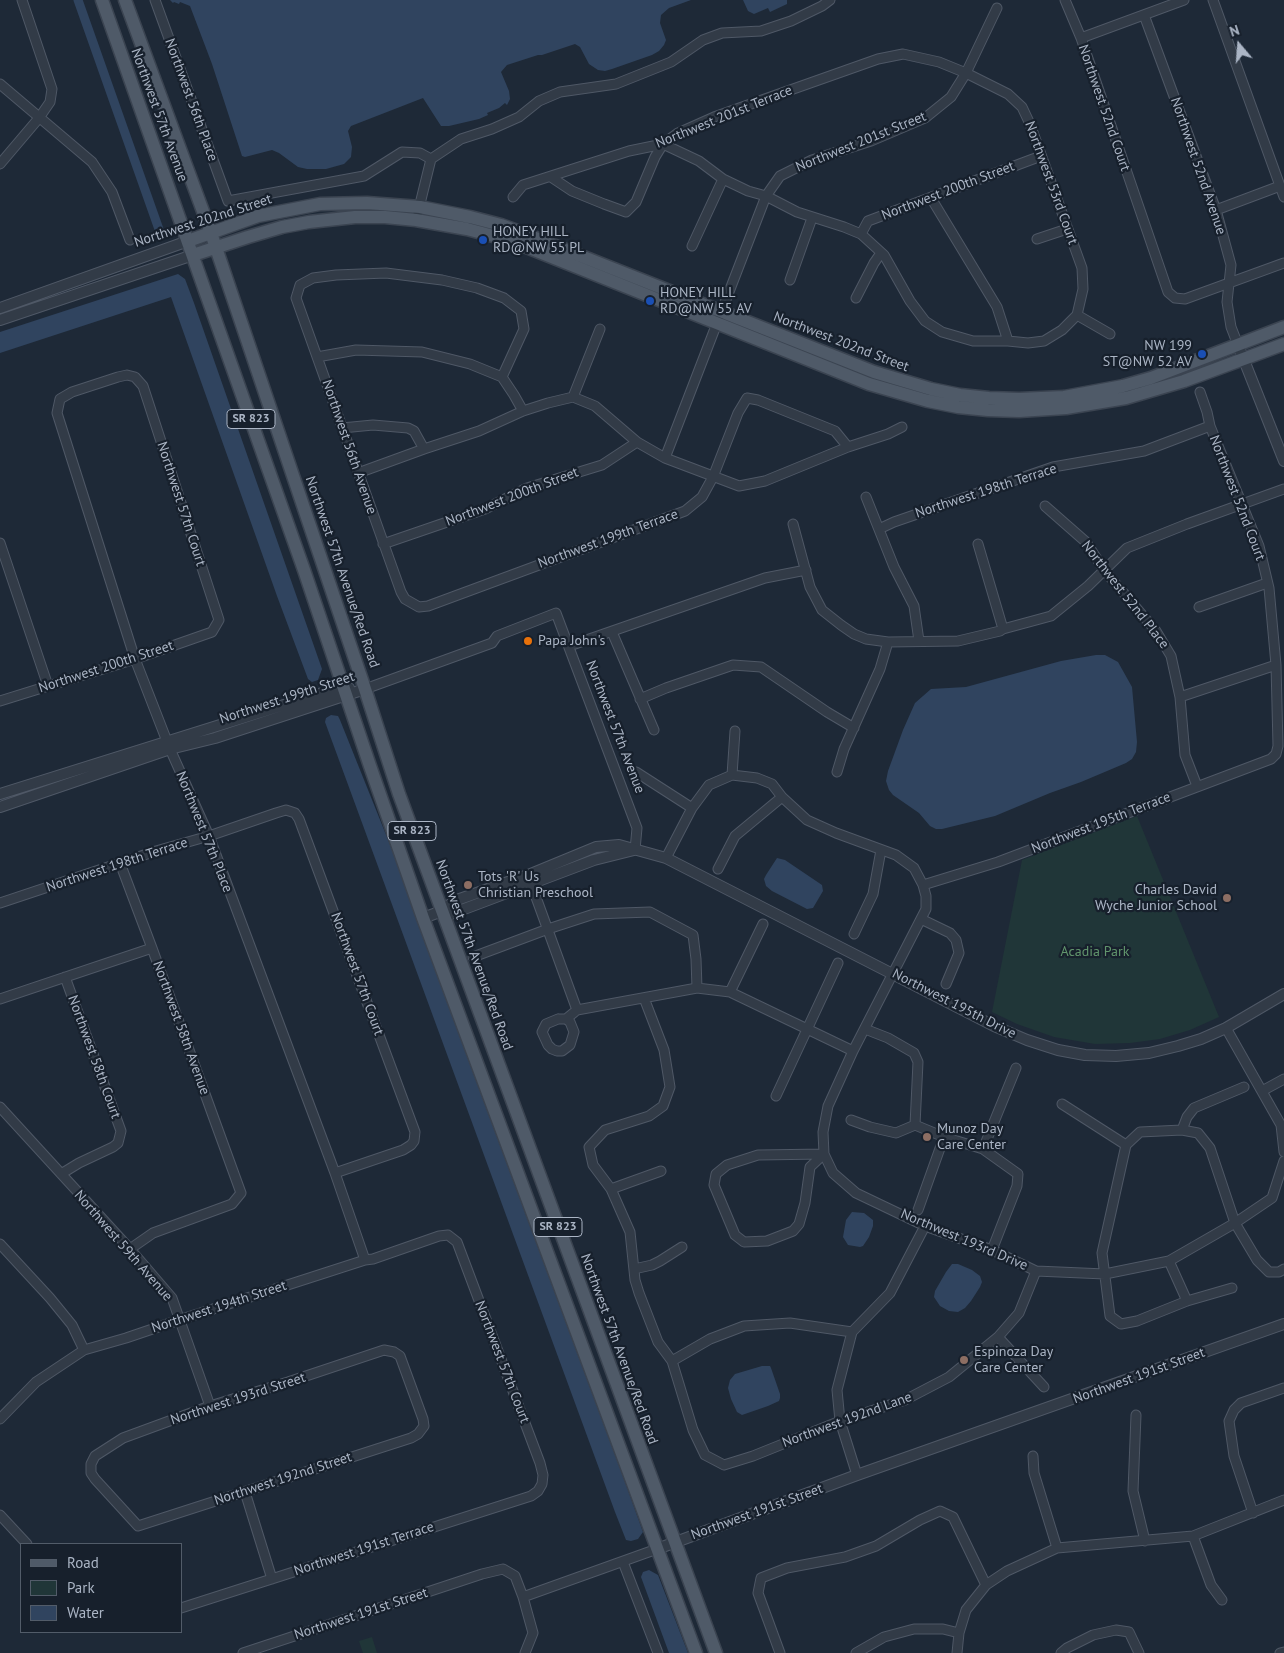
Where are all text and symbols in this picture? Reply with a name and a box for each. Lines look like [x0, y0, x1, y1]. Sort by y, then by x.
north arrow [1214, 20, 1264, 70]
text: N [1227, 21, 1242, 41]
street label: Northwest 56th Place [161, 36, 221, 164]
street label: Northwest 52nd Court [1074, 42, 1134, 174]
street label: Northwest 57th Avenue [127, 46, 191, 184]
street label: Northwest 201st Terrace [653, 82, 795, 152]
street label: Northwest 52nd Avenue [1167, 95, 1229, 237]
street label: Northwest 201st Street [793, 108, 929, 176]
street label: Northwest 53rd Court [1021, 119, 1081, 247]
street label: Northwest 200th Street [879, 158, 1017, 224]
street label: Northwest 202nd Street [132, 191, 274, 251]
place label: HONEY HILL RD@NW 55 PL [493, 224, 584, 256]
marker: HONEY HILL RD@NW 55 PL [477, 234, 489, 246]
place label: HONEY HILL RD@NW 55 AV [660, 285, 752, 318]
marker: HONEY HILL RD@NW 55 AV [644, 295, 656, 307]
street label: Northwest 202nd Street [771, 308, 911, 376]
place label: NW 199 ST@NW 52 AV [1103, 338, 1192, 371]
marker: NW 199 ST@NW 52 AV [1196, 348, 1208, 360]
street label: Northwest 56th Avenue [318, 377, 380, 517]
road number: SR 823 [227, 409, 275, 428]
street label: Northwest 52nd Court [1205, 433, 1269, 563]
street label: Northwest 57th Court [153, 440, 209, 568]
street label: Northwest 198th Terrace [913, 460, 1059, 522]
street label: Northwest 200th Street [443, 464, 581, 530]
street label: Northwest 57th Avenue/Red Road [301, 474, 383, 670]
street label: Northwest 199th Terrace [536, 506, 680, 572]
street label: Northwest 52nd Place [1078, 538, 1172, 652]
place label: Papa John's [538, 633, 606, 649]
marker: Papa John's [522, 635, 534, 647]
street label: Northwest 200th Street [36, 637, 176, 697]
street label: Northwest 57th Avenue [582, 658, 648, 796]
street label: Northwest 199th Street [217, 668, 357, 728]
street label: Northwest 57th Place [172, 769, 236, 895]
street label: Northwest 195th Terrace [1029, 789, 1173, 857]
road number: SR 823 [388, 821, 436, 840]
street label: Northwest 198th Terrace [44, 834, 190, 896]
street label: Northwest 57th Avenue/Red Road [432, 857, 516, 1053]
place label: Tots 'R' Us Christian Preschool [478, 869, 593, 902]
marker: Tots 'R' Us Christian Preschool [462, 879, 474, 891]
place label: Charles David Wyche Junior School [1095, 882, 1217, 914]
marker: Charles David Wyche Junior School [1221, 892, 1233, 904]
street label: Northwest 57th Court [327, 910, 387, 1038]
park label: Acadia Park [1061, 944, 1129, 960]
street label: Northwest 58th Avenue [149, 959, 213, 1097]
street label: Northwest 195th Drive [889, 966, 1019, 1042]
street label: Northwest 58th Court [64, 993, 124, 1121]
place label: Munoz Day Care Center [937, 1121, 1006, 1154]
marker: Munoz Day Care Center [921, 1131, 933, 1143]
street label: Northwest 59th Avenue [70, 1187, 176, 1305]
street label: Northwest 193rd Drive [898, 1206, 1030, 1274]
road number: SR 823 [534, 1218, 582, 1236]
street label: Northwest 57th Avenue/Red Road [577, 1251, 661, 1447]
street label: Northwest 194th Street [149, 1277, 289, 1337]
street label: Northwest 57th Court [471, 1298, 533, 1426]
place label: Espinoza Day Care Center [974, 1344, 1053, 1376]
street label: Northwest 191st Street [1071, 1344, 1207, 1408]
marker: Espinoza Day Care Center [958, 1354, 970, 1366]
street label: Northwest 193rd Street [168, 1369, 308, 1429]
street label: Northwest 192nd Lane [780, 1389, 914, 1451]
street label: Northwest 192nd Street [212, 1449, 354, 1509]
street label: Northwest 191st Street [689, 1480, 825, 1544]
street label: Northwest 191st Terrace [292, 1518, 436, 1580]
legend [20, 1543, 182, 1633]
text: Road [67, 1553, 99, 1572]
text: Park [67, 1578, 95, 1597]
street label: Northwest 191st Street [292, 1585, 430, 1643]
text: Water [67, 1603, 104, 1622]

